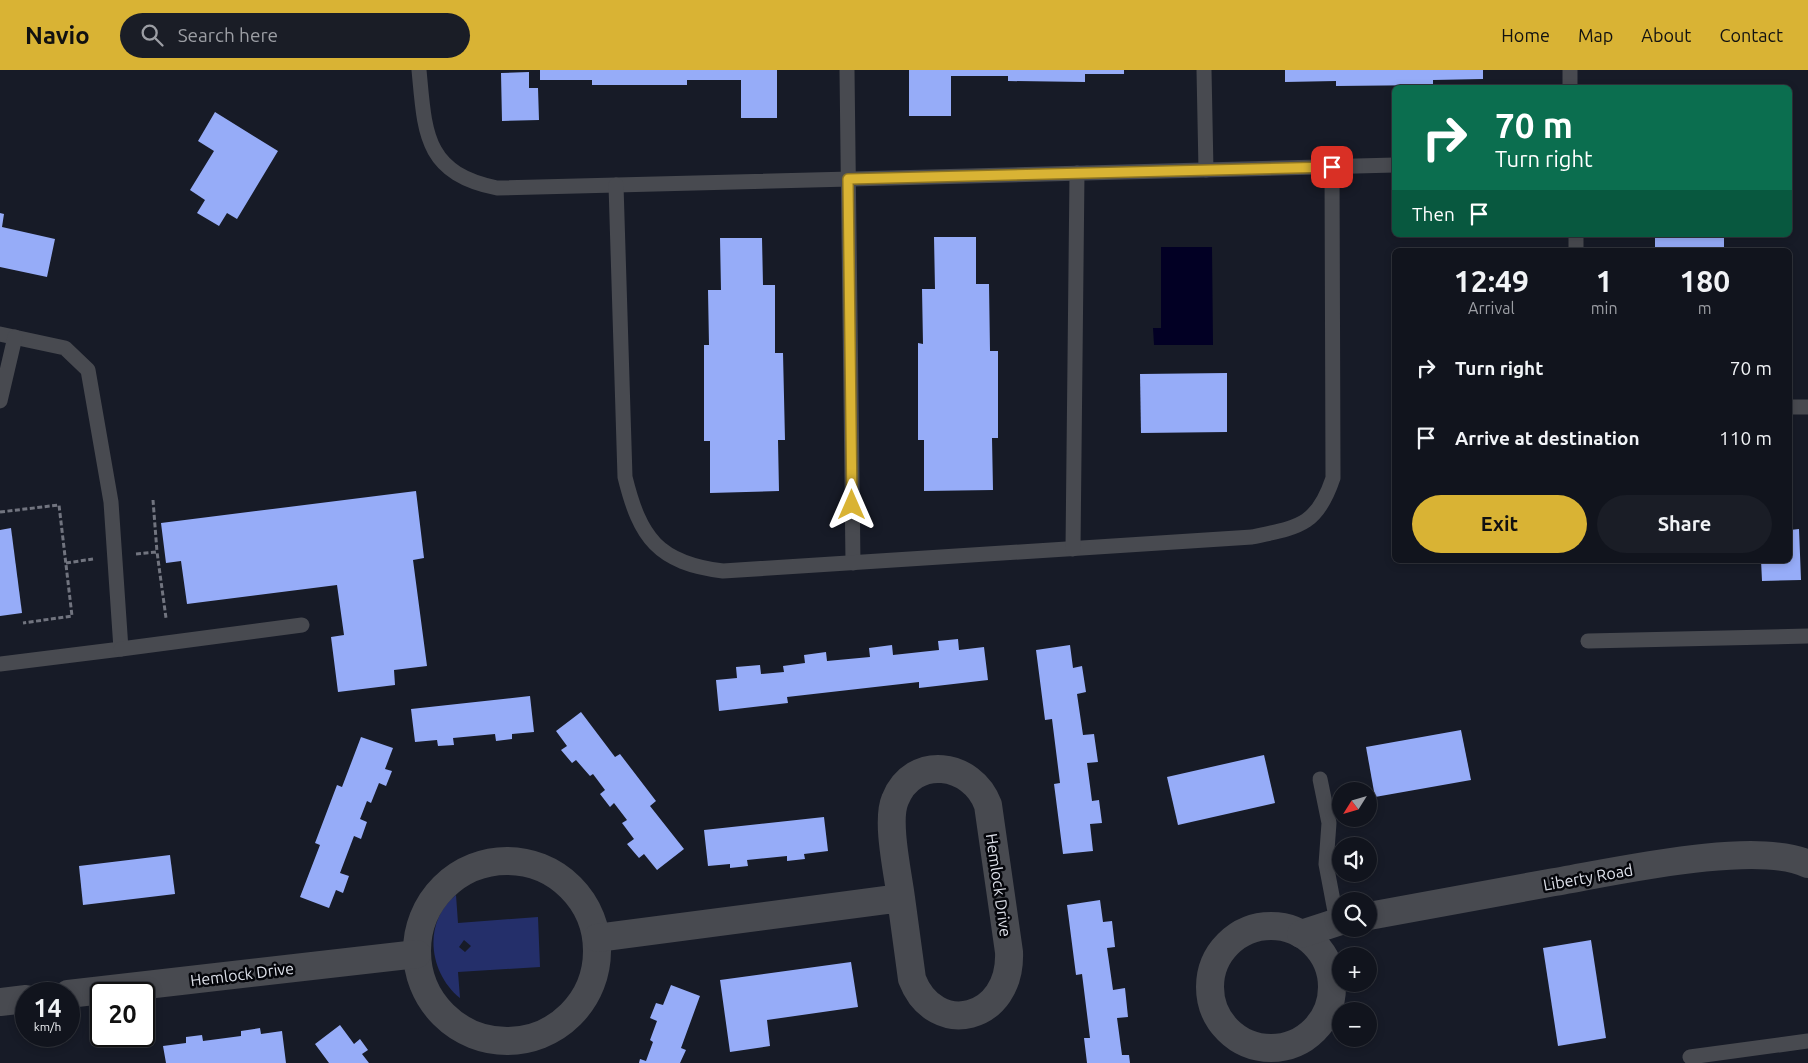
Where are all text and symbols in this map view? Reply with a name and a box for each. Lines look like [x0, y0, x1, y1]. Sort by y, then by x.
search box [120, 13, 470, 58]
icon: search [138, 21, 166, 49]
text: Navio [25, 22, 90, 49]
text: Search here [178, 24, 278, 46]
text: Home [1501, 25, 1550, 45]
text: Map [1578, 25, 1613, 45]
text: About [1641, 25, 1691, 45]
text: Contact [1719, 25, 1783, 45]
icon: right [1412, 105, 1477, 170]
text: 70 m [1495, 105, 1573, 145]
pin [1311, 146, 1353, 188]
text: Turn right [1495, 146, 1593, 171]
icon: arrive [1318, 153, 1346, 181]
icon: arrive [1465, 200, 1493, 228]
text: Then [1412, 203, 1455, 225]
text: 12:49 [1454, 264, 1529, 298]
text: 1 [1596, 264, 1613, 298]
text: 180 [1679, 264, 1730, 298]
text: Arrival [1468, 299, 1515, 317]
text: min [1591, 299, 1618, 317]
text: m [1698, 299, 1712, 317]
icon: right [1412, 354, 1440, 382]
text: Turn right [1455, 357, 1543, 379]
text: 70 m [1730, 357, 1772, 379]
icon: arrive [1412, 424, 1440, 452]
text: Arrive at destination [1455, 427, 1640, 449]
text: 110 m [1719, 427, 1772, 449]
position arrow [825, 478, 877, 530]
button: Exit [1412, 495, 1587, 553]
button: Share [1597, 495, 1772, 553]
north arrow [1332, 782, 1378, 828]
map controls [1332, 782, 1377, 1047]
street label: Hemlock Drive [983, 832, 1015, 938]
button: sound [1332, 837, 1377, 882]
street label: Liberty Road [1542, 860, 1634, 894]
button: search [1332, 892, 1377, 937]
button: + [1332, 947, 1377, 992]
street label: Hemlock Drive [189, 959, 295, 989]
speed limit sign: 20 [90, 982, 155, 1047]
text: 14 [33, 994, 62, 1022]
button: − [1332, 1002, 1377, 1047]
text: km/h [34, 1020, 61, 1033]

